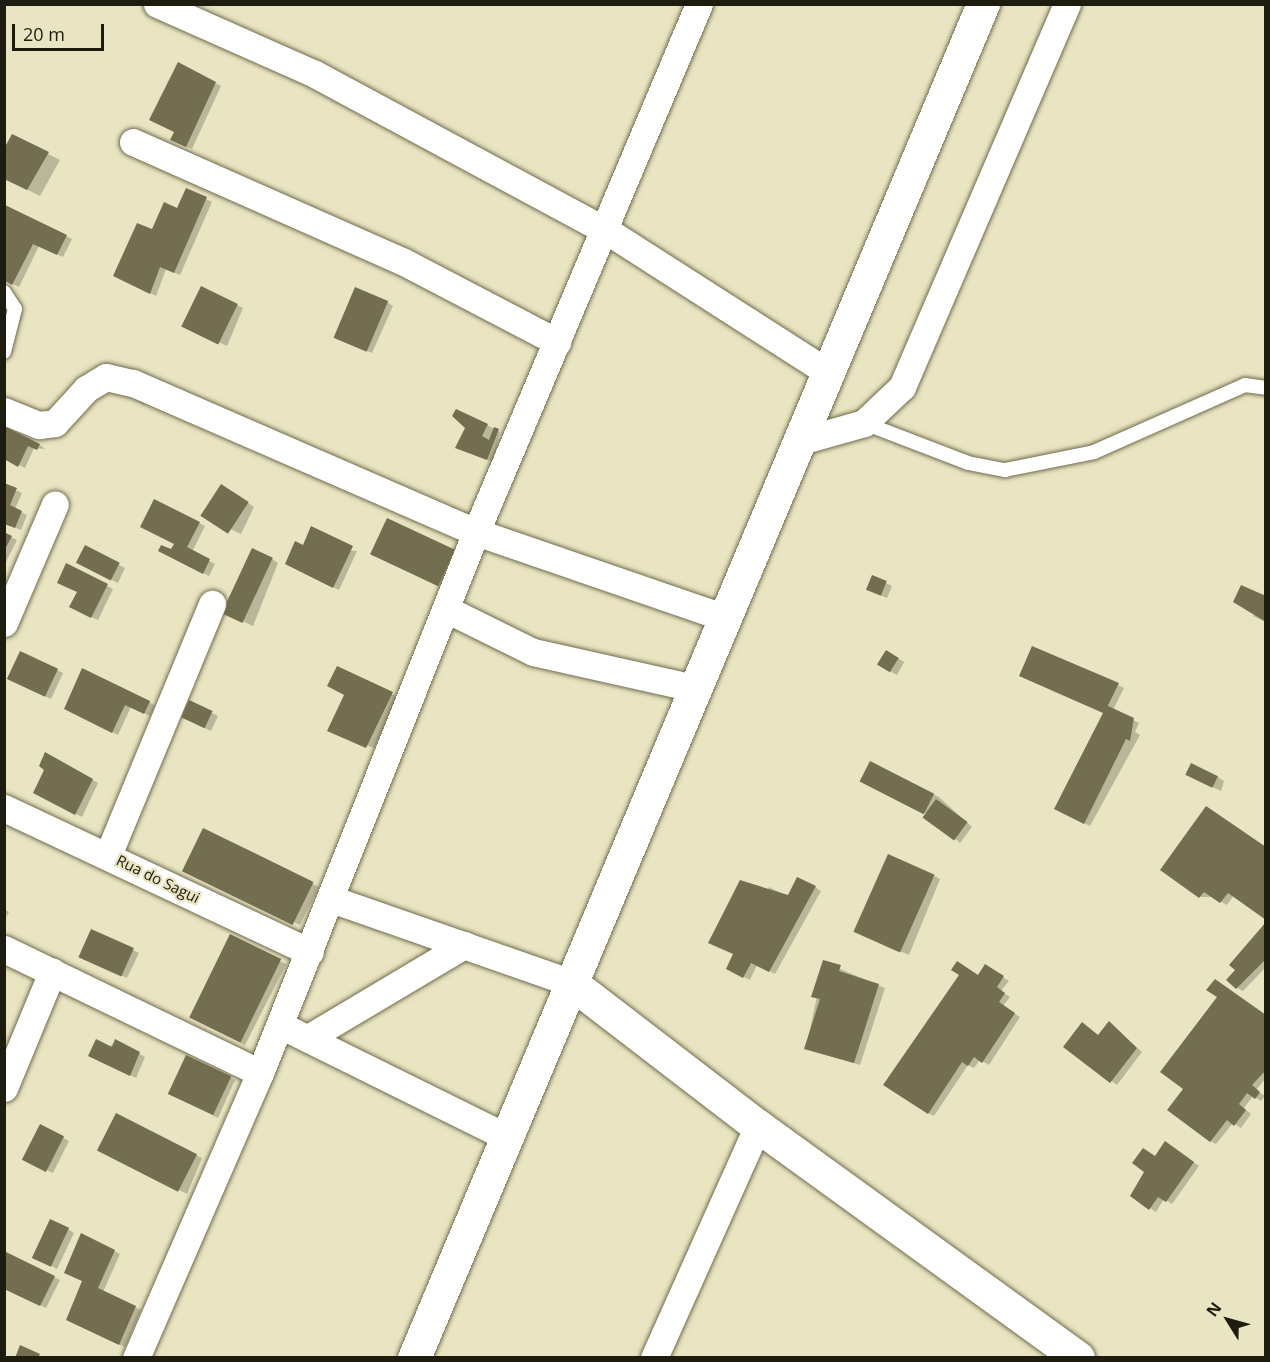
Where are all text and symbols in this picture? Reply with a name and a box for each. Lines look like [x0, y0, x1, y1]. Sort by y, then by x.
scale bar [15, 12, 106, 50]
text: 20 m [23, 22, 65, 46]
street label: Rua do Sagui [113, 851, 203, 907]
north arrow [1198, 1290, 1258, 1350]
text: N [1201, 1297, 1226, 1321]

